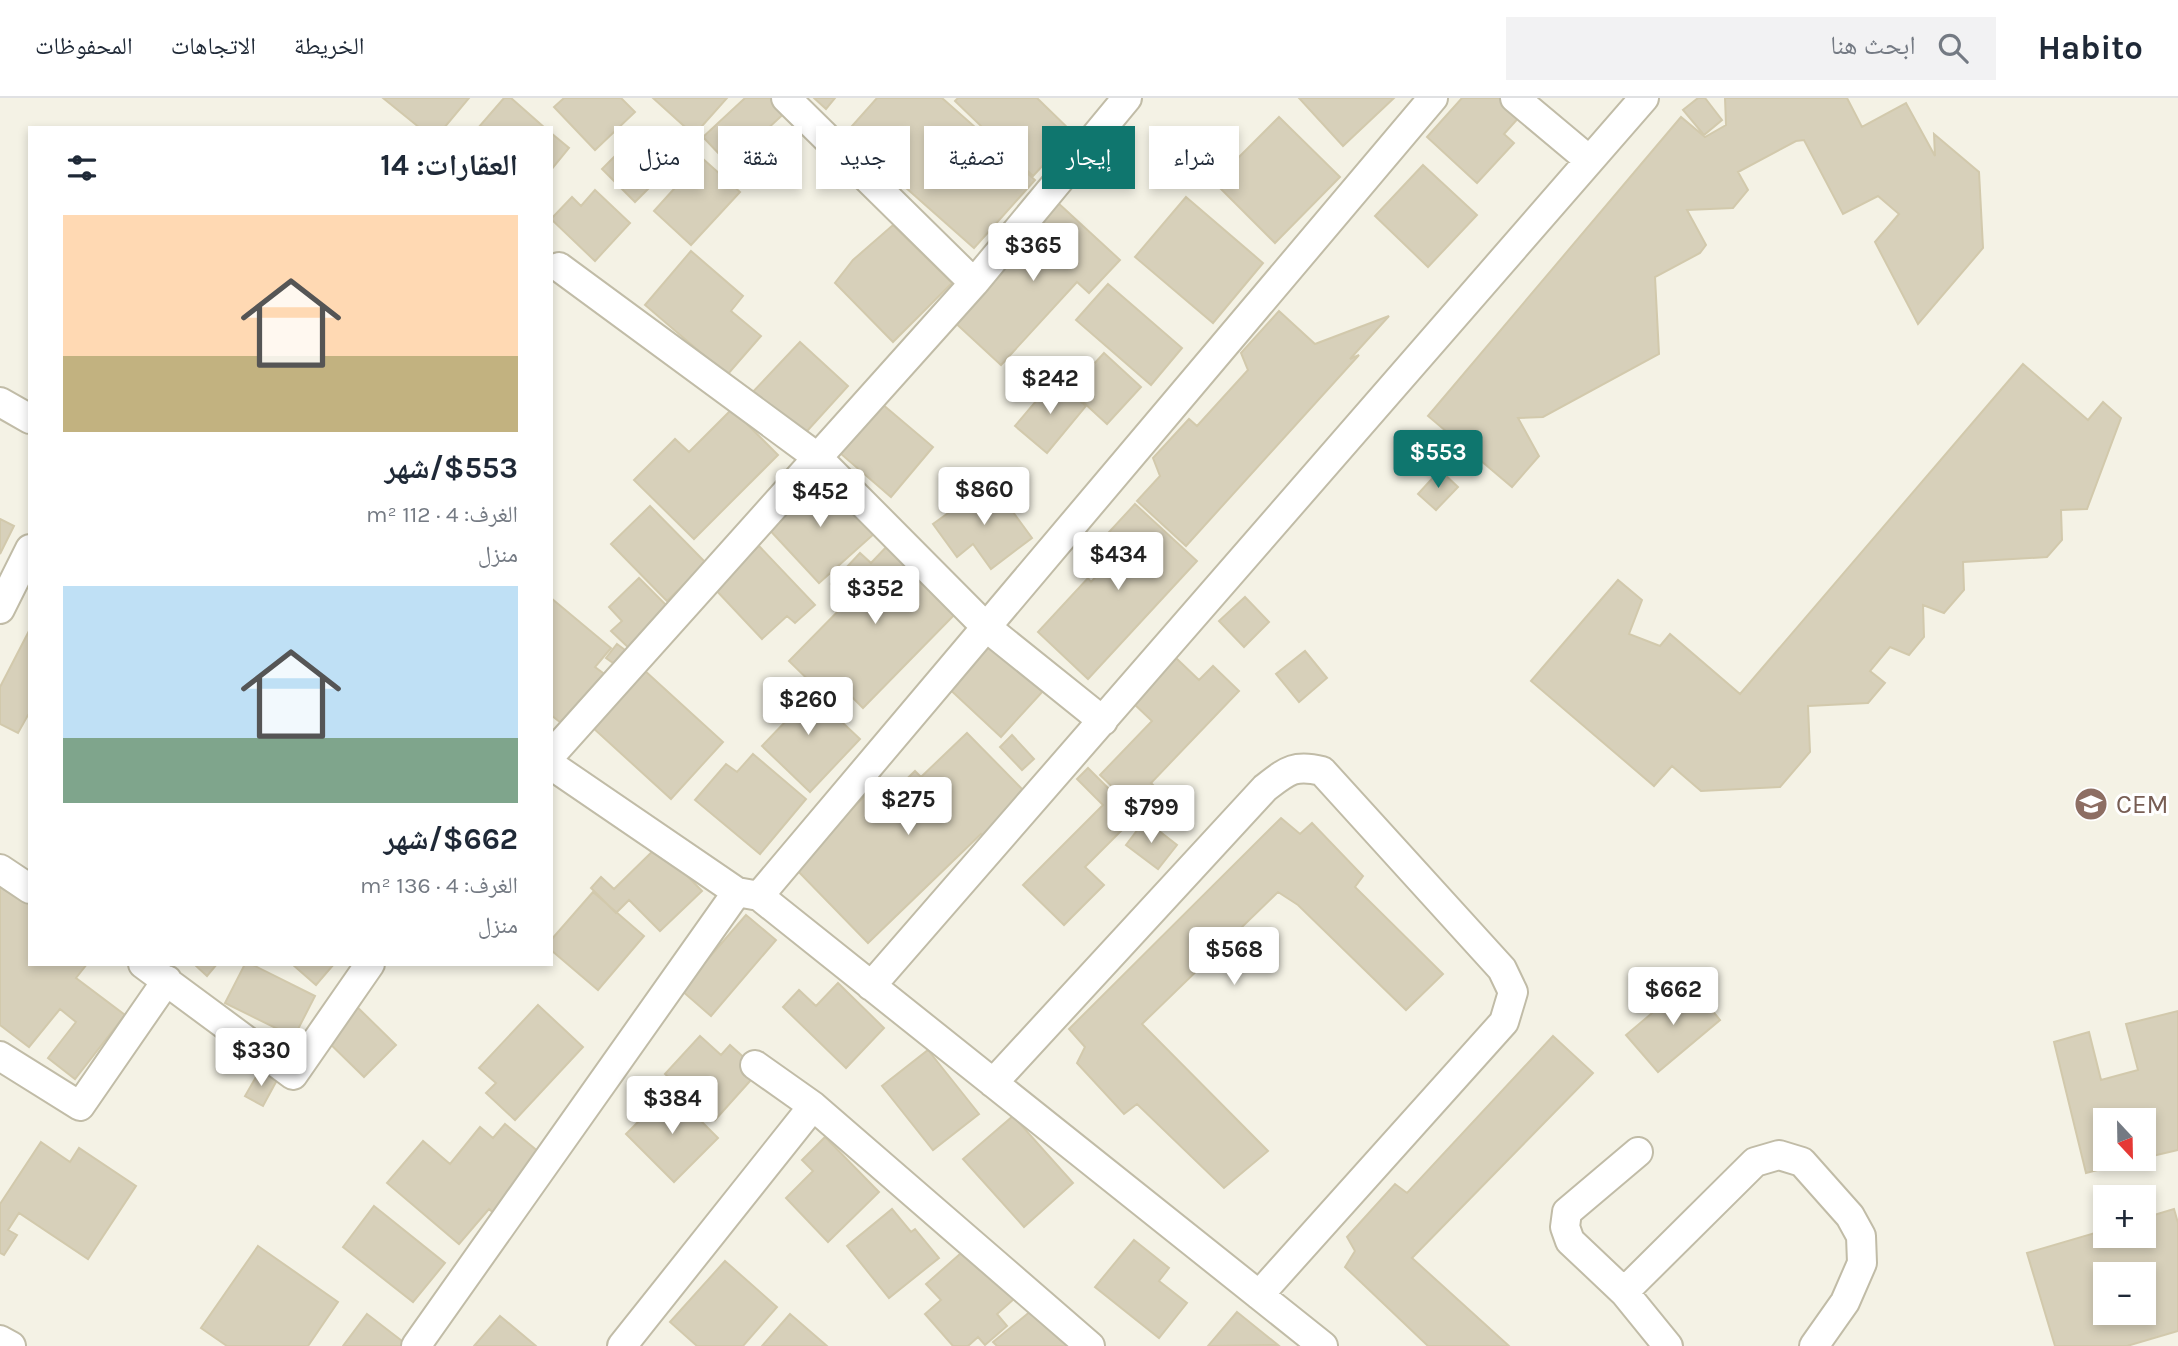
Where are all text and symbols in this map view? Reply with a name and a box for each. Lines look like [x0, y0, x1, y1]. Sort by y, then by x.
search box [1506, 17, 1996, 80]
icon: search [1934, 29, 1972, 67]
text: Habito [2038, 29, 2143, 67]
text: ابحث هنا [1830, 30, 1916, 61]
text: المحفوظات [35, 32, 133, 60]
text: الاتجاهات [171, 32, 256, 60]
text: الخريطة [294, 32, 365, 60]
chip: منزل [614, 126, 704, 189]
chip: شقة [718, 126, 802, 189]
chip: جديد [816, 126, 910, 189]
chip: تصفية [924, 126, 1028, 189]
chip: إيجار [1042, 126, 1135, 189]
chip: شراء [1149, 126, 1239, 189]
text: العقارات: 14 [380, 147, 518, 183]
icon: filters [63, 149, 101, 187]
pin: $365 [992, 223, 1074, 283]
text: $365 [1004, 232, 1062, 259]
icon: home [228, 260, 354, 386]
pin: $242 [1009, 356, 1091, 416]
text: $242 [1021, 365, 1079, 392]
pin: $553 [1397, 430, 1479, 490]
text: $553 [1410, 439, 1466, 466]
text: $553/شهر [385, 450, 518, 486]
pin: $860 [943, 468, 1025, 527]
pin: $452 [779, 470, 861, 529]
text: $860 [954, 476, 1014, 503]
text: $452 [792, 478, 848, 505]
text: الغرف: 4 · 112 m² [366, 501, 518, 528]
pin: $434 [1077, 532, 1159, 592]
text: منزل [478, 541, 518, 568]
text: $434 [1089, 541, 1147, 568]
pin: $352 [834, 566, 916, 626]
text: $352 [846, 575, 904, 602]
icon: home [228, 631, 354, 757]
pin: $260 [767, 678, 849, 737]
text: $260 [779, 686, 837, 713]
pin: $275 [867, 778, 949, 837]
school or university icon: CEM [2072, 785, 2110, 823]
text: $275 [881, 786, 935, 813]
pin: $799 [1110, 786, 1192, 845]
place label: CEM [2116, 789, 2169, 820]
text: $799 [1123, 794, 1179, 821]
text: $662/شهر [384, 821, 518, 857]
text: الغرف: 4 · 136 m² [360, 872, 518, 899]
text: منزل [478, 912, 518, 939]
pin: $568 [1193, 928, 1275, 987]
text: $568 [1205, 936, 1263, 963]
pin: $662 [1632, 968, 1714, 1027]
text: $662 [1644, 976, 1702, 1003]
pin: $330 [220, 1028, 302, 1088]
text: $330 [231, 1037, 291, 1064]
pin: $384 [631, 1076, 713, 1136]
text: $384 [643, 1085, 701, 1112]
north arrow [2093, 1108, 2156, 1171]
map controls [2093, 1108, 2156, 1325]
button: + [2093, 1185, 2156, 1248]
button: − [2093, 1262, 2156, 1325]

